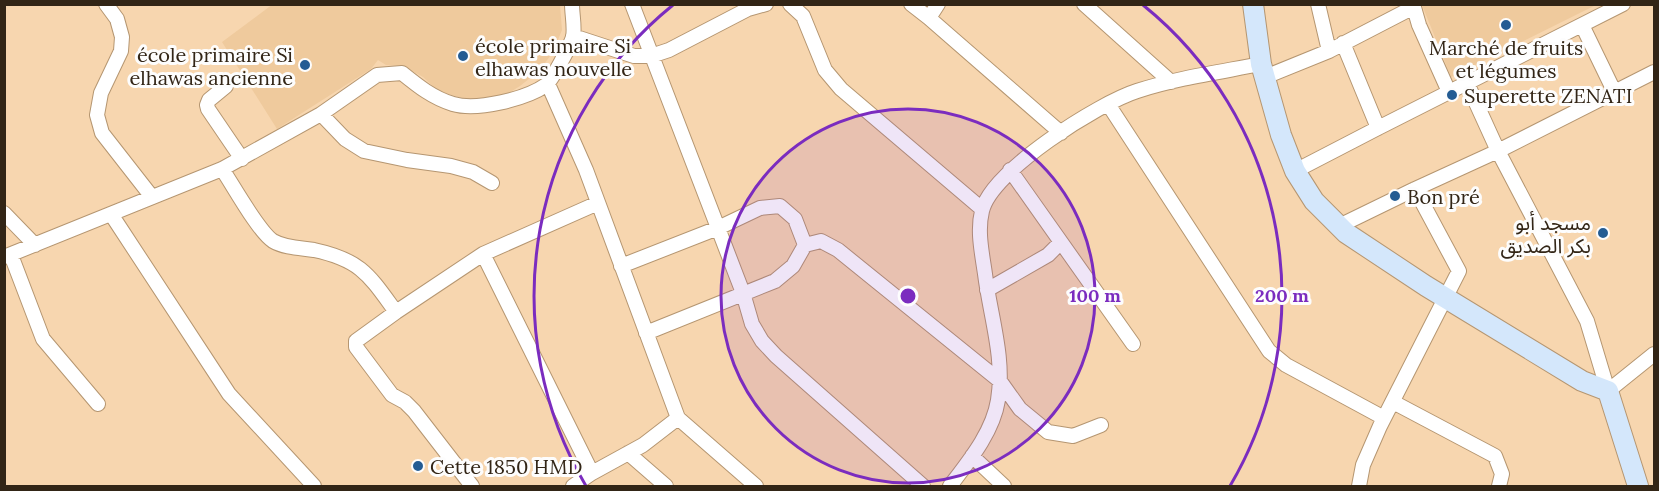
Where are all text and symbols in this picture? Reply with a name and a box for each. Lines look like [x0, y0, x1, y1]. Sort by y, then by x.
marker: Marché de fruits et légumes [1499, 18, 1513, 32]
place label: école primaire Si elhawas nouvelle [475, 33, 632, 81]
place label: Marché de fruits et légumes [1429, 35, 1583, 83]
place label: école primaire Si elhawas ancienne [129, 42, 293, 90]
marker: école primaire Si elhawas nouvelle [456, 49, 470, 63]
marker: école primaire Si elhawas ancienne [298, 58, 312, 72]
place label: Superette ZENATI [1464, 83, 1632, 108]
marker: Superette ZENATI [1445, 88, 1459, 102]
place label: Bon pré [1407, 184, 1480, 209]
marker: Bon pré [1388, 189, 1402, 203]
place label: مسجد أبو بكر الصديق [1501, 210, 1591, 259]
marker: مسجد أبو بكر الصديق [1596, 226, 1610, 240]
text: 100 m [1069, 284, 1121, 307]
text: 200 m [1255, 284, 1309, 307]
centre of rings [898, 286, 918, 306]
place label: Cette 1850 HMD [430, 454, 582, 479]
marker: Cette 1850 HMD [411, 459, 425, 473]

